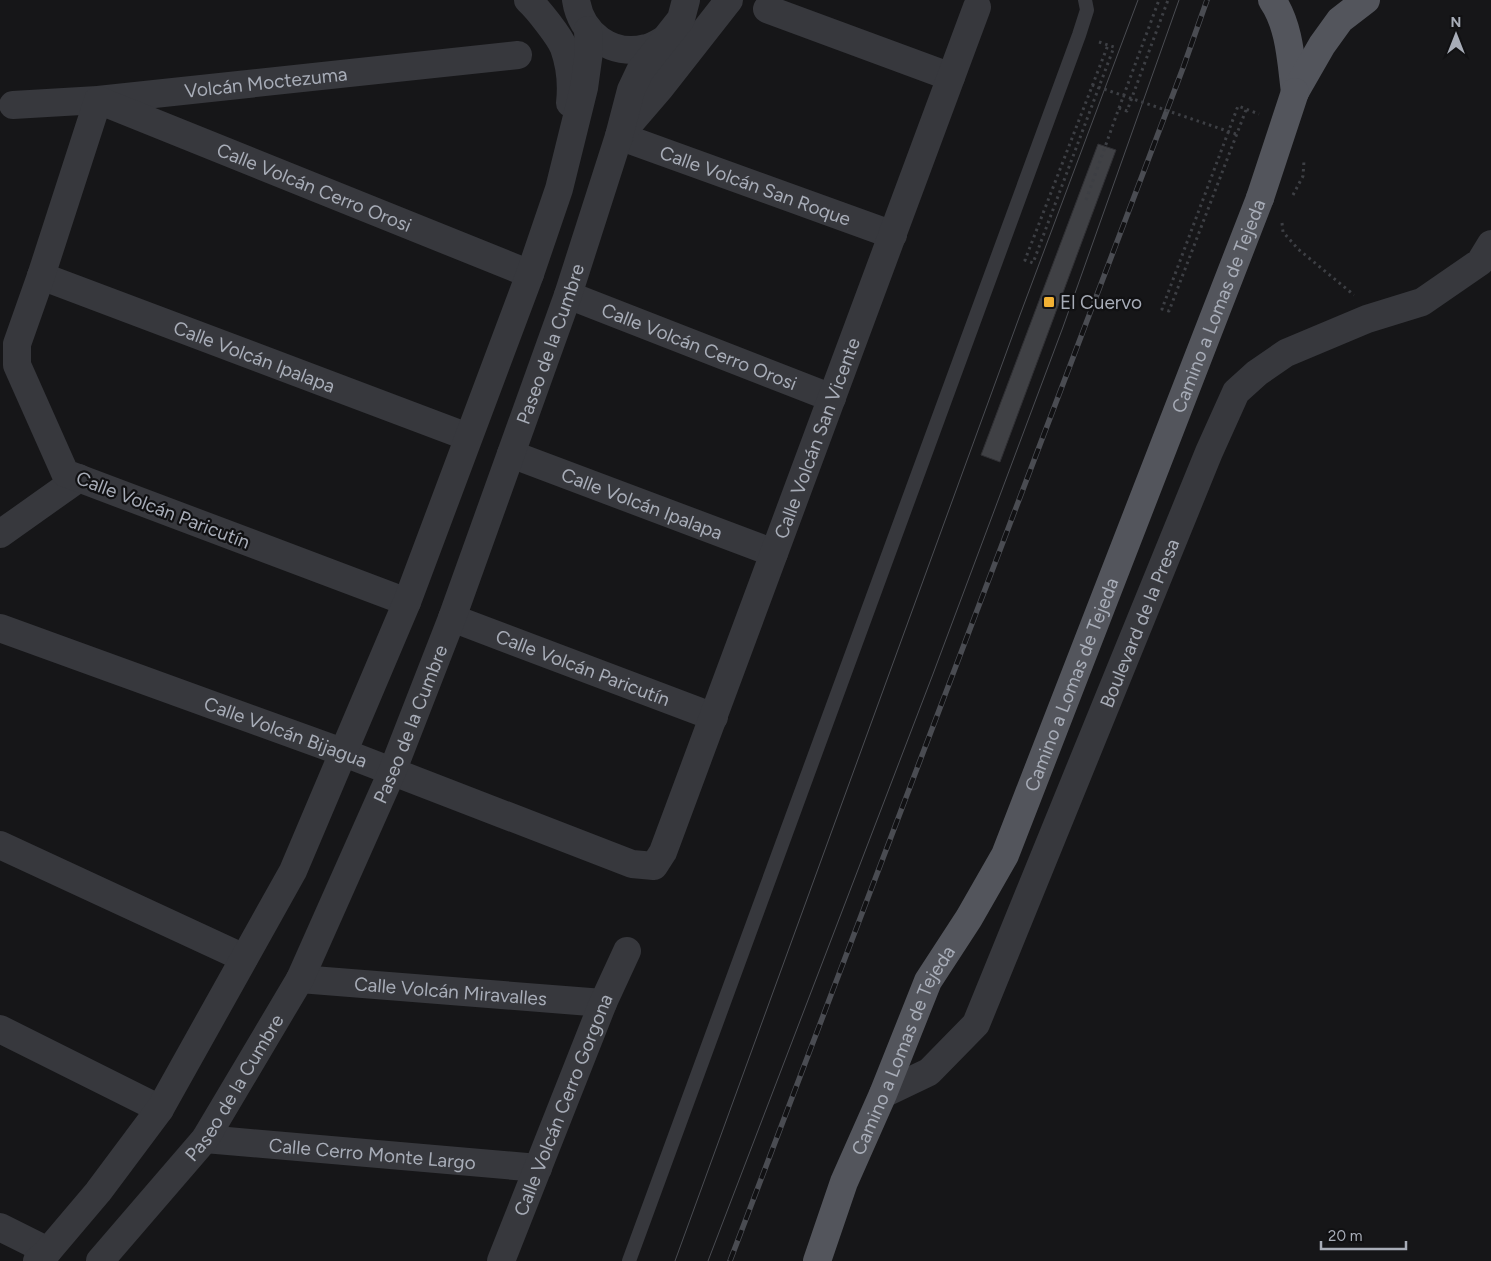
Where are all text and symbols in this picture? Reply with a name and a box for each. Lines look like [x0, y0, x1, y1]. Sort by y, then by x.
north arrow [1431, 10, 1481, 60]
text: N [1451, 14, 1461, 31]
street label: Volcán Moctezuma [183, 62, 348, 102]
street label: Calle Volcán Cerro Orosi [214, 138, 415, 237]
street label: Calle Volcán San Roque [657, 140, 854, 230]
street label: Camino a Lomas de Tejeda [1166, 196, 1270, 416]
street label: Paseo de la Cumbre [511, 261, 589, 427]
place label: El Cuervo [1060, 291, 1142, 314]
marker: El Cuervo [1042, 295, 1056, 309]
street label: Calle Volcán Cerro Orosi [598, 298, 800, 395]
street label: Calle Volcán Ipalapa [170, 316, 338, 397]
street label: Calle Volcán San Vicente [769, 334, 865, 542]
street label: Calle Volcán Ipalapa [558, 462, 726, 544]
street label: Calle Volcán Paricutín [73, 466, 253, 554]
street label: Boulevard de la Presa [1095, 535, 1184, 711]
street label: Camino a Lomas de Tejeda [1019, 574, 1123, 795]
street label: Calle Volcán Paricutín [493, 624, 673, 711]
street label: Paseo de la Cumbre [368, 641, 452, 807]
street label: Calle Volcán Bijagua [201, 691, 371, 772]
street label: Camino a Lomas de Tejeda [846, 941, 960, 1158]
street label: Calle Volcán Miravalles [353, 972, 548, 1010]
street label: Calle Volcán Cerro Gorgona [509, 990, 617, 1219]
street label: Paseo de la Cumbre [180, 1010, 288, 1166]
street label: Calle Cerro Monte Largo [268, 1133, 477, 1174]
scale bar [1321, 1218, 1406, 1250]
text: 20 m [1328, 1227, 1362, 1245]

